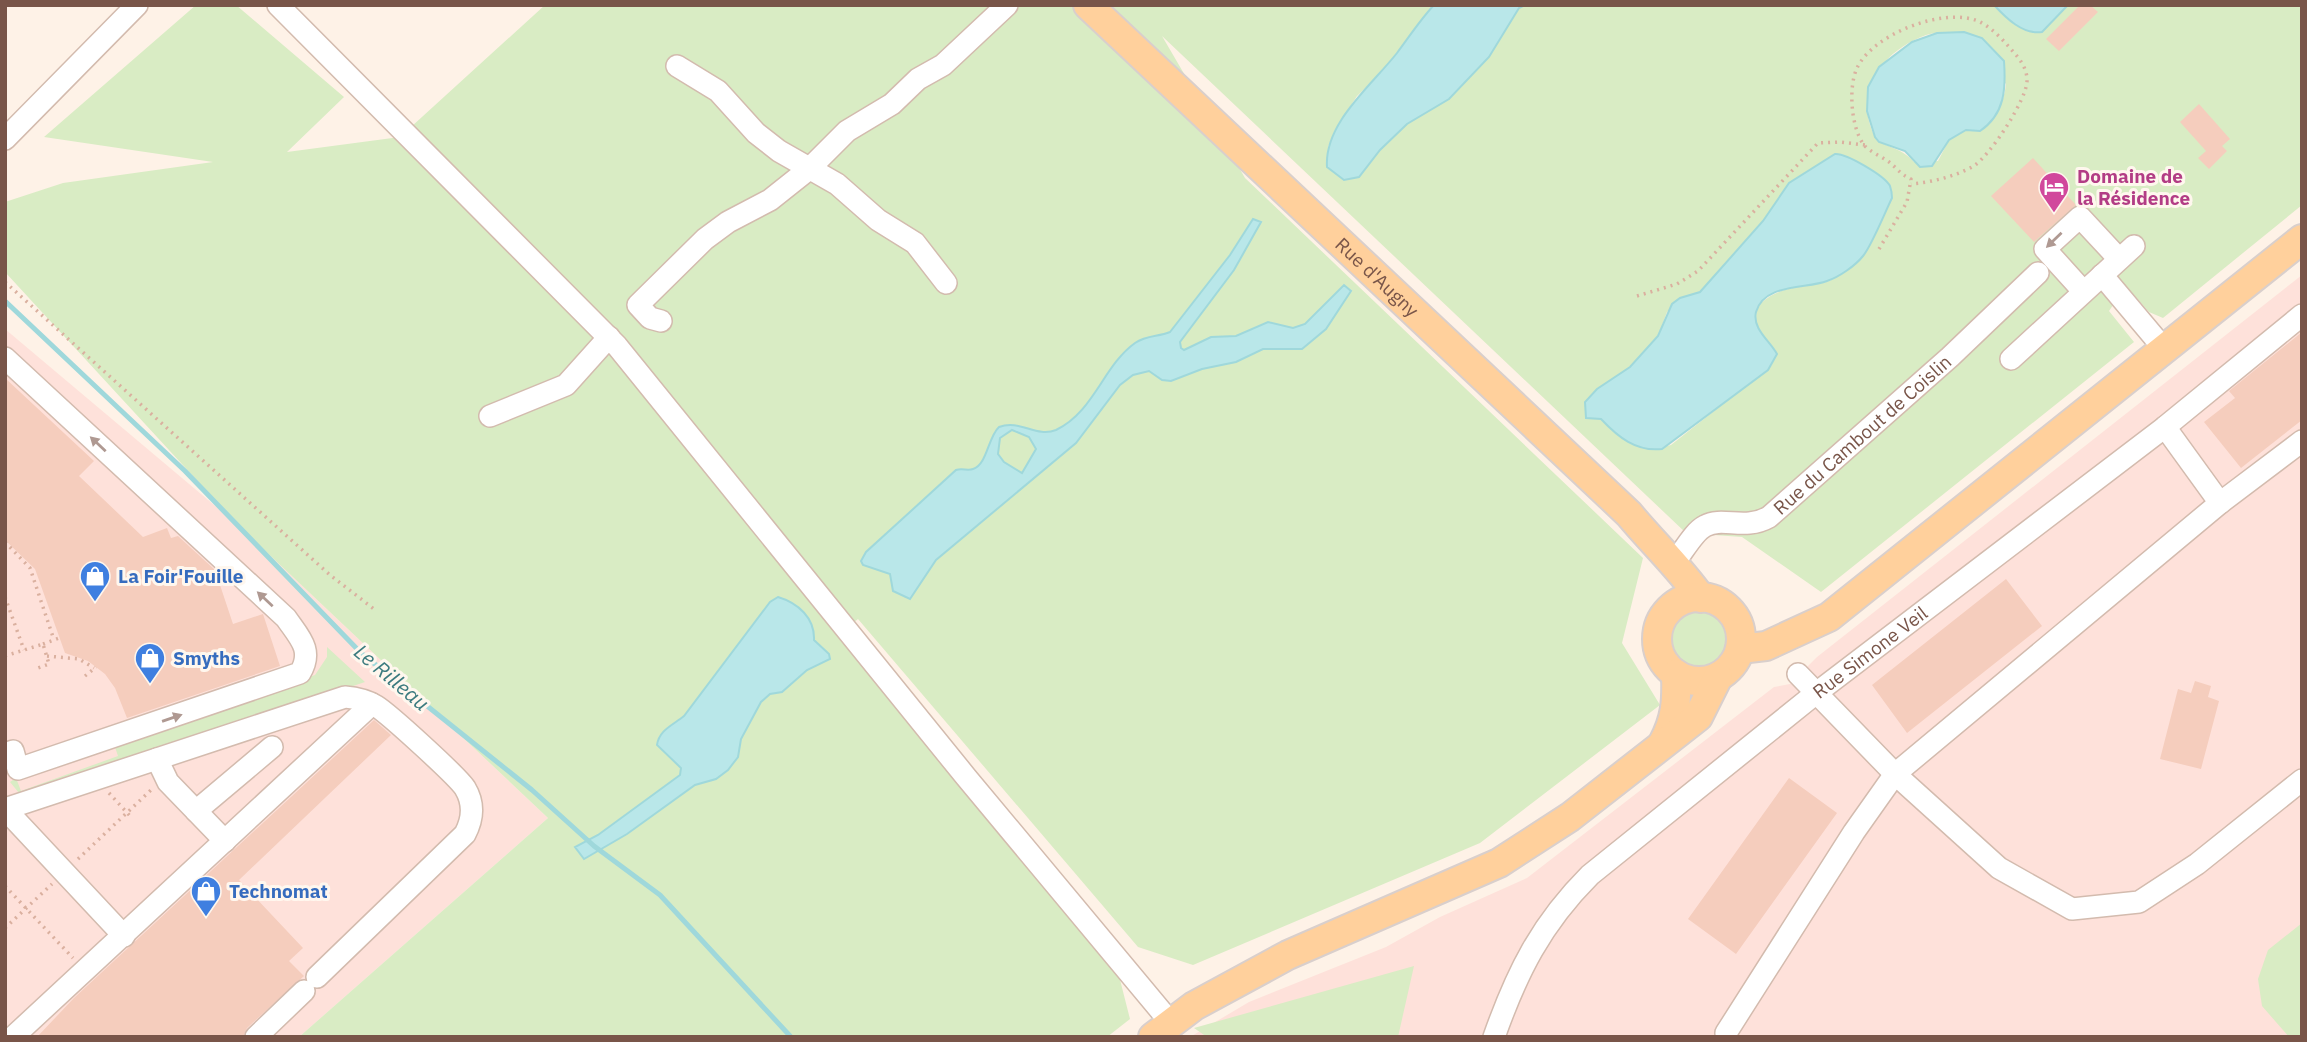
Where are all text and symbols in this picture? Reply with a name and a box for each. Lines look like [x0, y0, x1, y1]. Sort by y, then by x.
place label: Domaine de la Résidence [2077, 164, 2190, 210]
hotel icon: Domaine de la Résidence [2037, 170, 2071, 214]
street label: Rue d'Augny [1330, 232, 1424, 322]
one-way arrow [2046, 232, 2063, 249]
street label: Rue du Cambout de Coislin [1768, 350, 1956, 520]
one-way arrow [89, 436, 107, 452]
shop icon: La Foir'Fouille [78, 559, 112, 603]
place label: La Foir'Fouille [118, 564, 243, 588]
one-way arrow [256, 591, 274, 607]
street label: Rue Simone Veil [1808, 601, 1932, 703]
water label: Le Rilleau [349, 637, 435, 717]
shop icon: Smyths [133, 641, 167, 685]
place label: Smyths [173, 646, 240, 670]
one-way arrow [162, 712, 183, 723]
shop icon: Technomat [189, 874, 223, 918]
place label: Technomat [229, 879, 328, 903]

